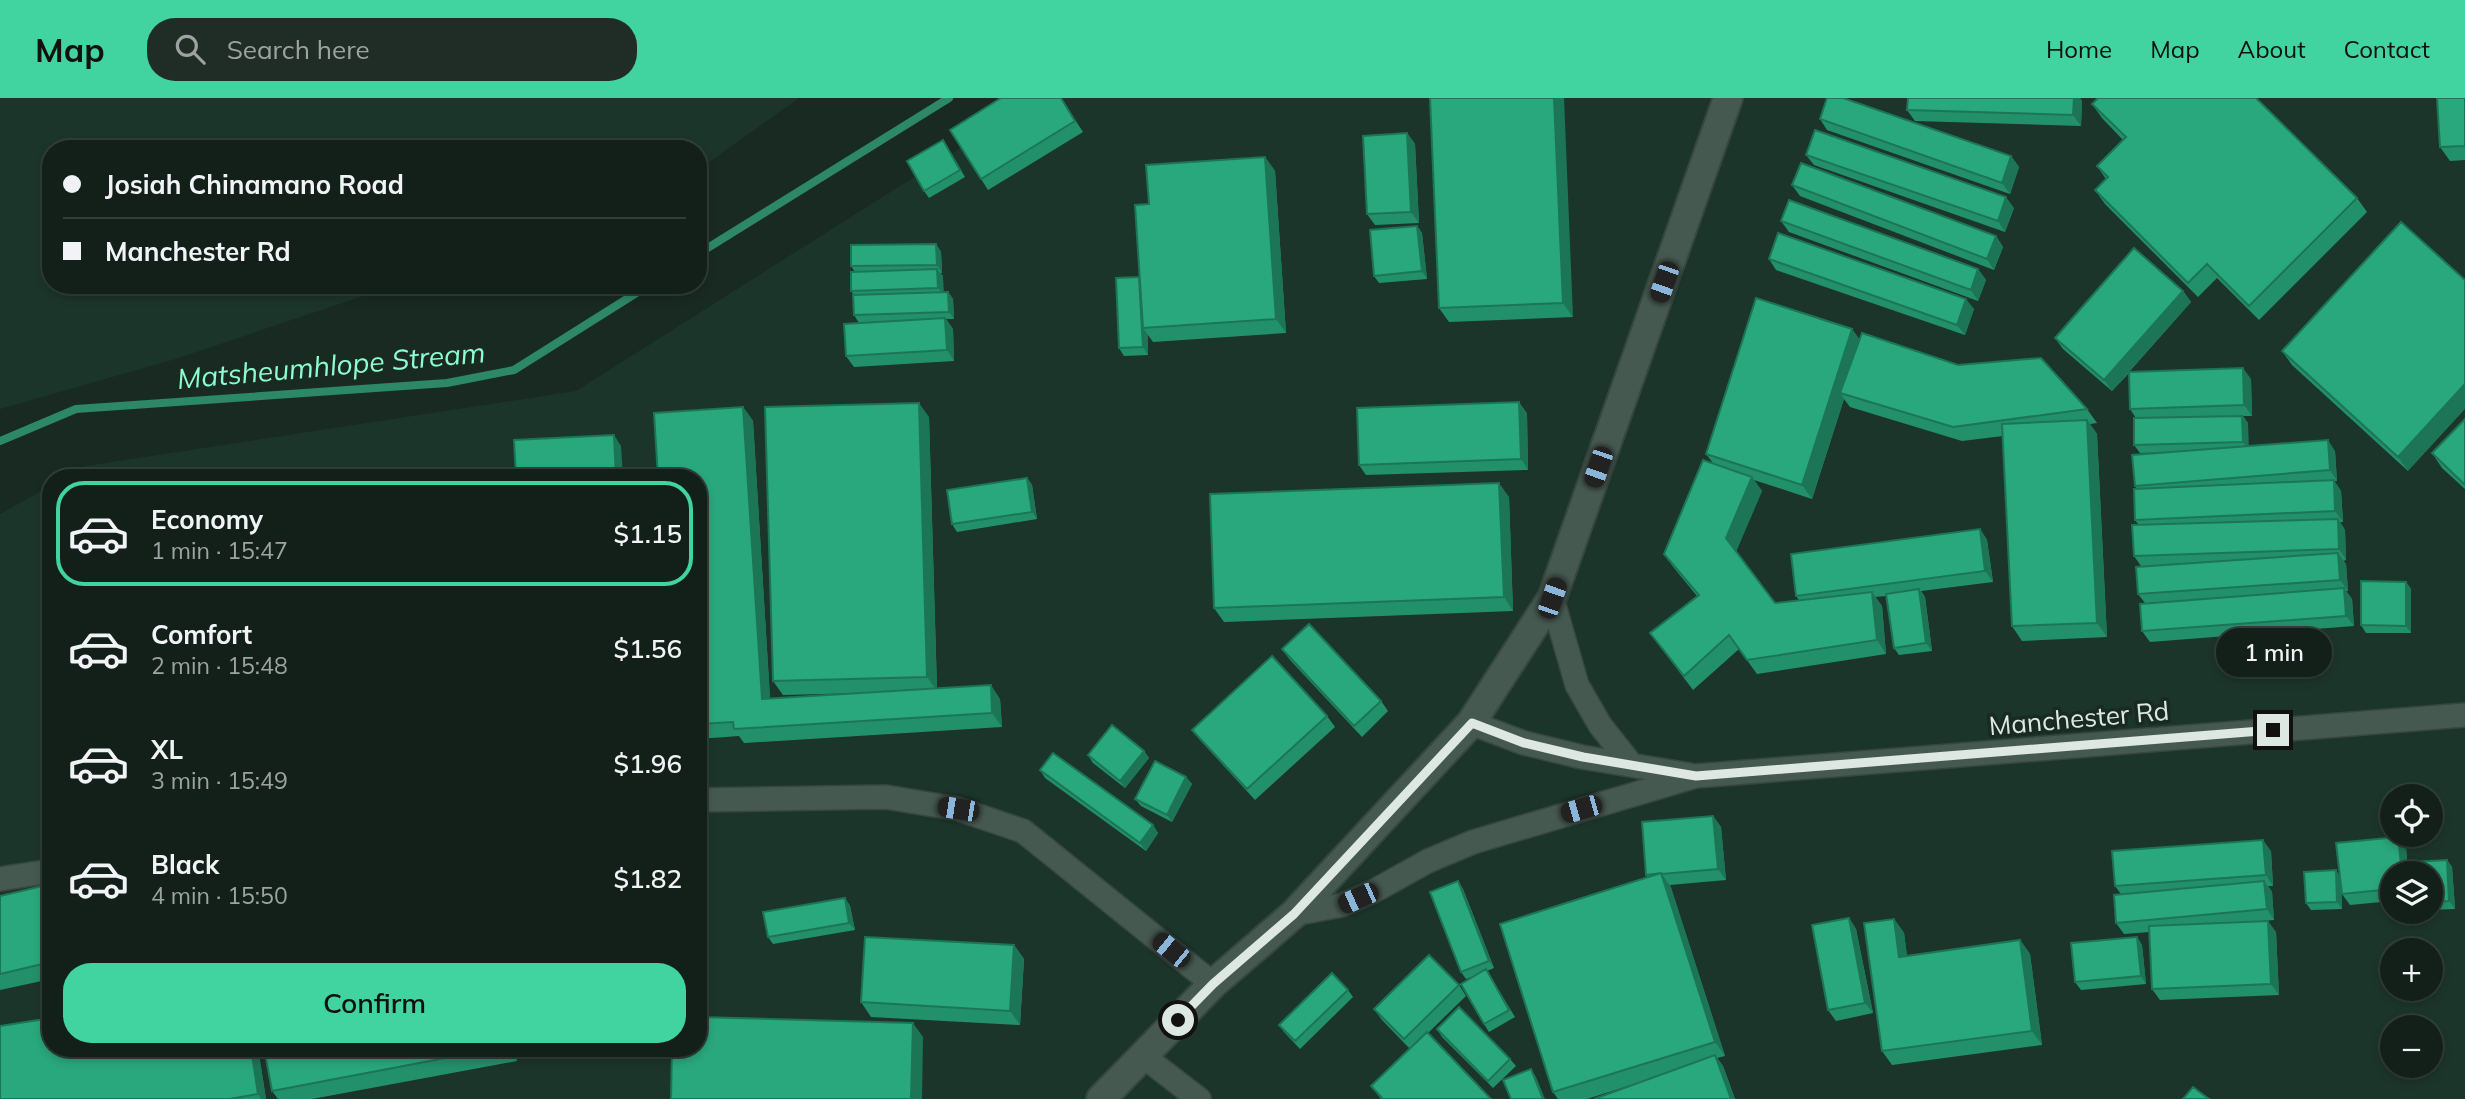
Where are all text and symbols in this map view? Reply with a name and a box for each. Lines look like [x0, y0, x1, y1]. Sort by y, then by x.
search box [147, 18, 637, 81]
text: Map [35, 29, 105, 70]
icon: search [171, 30, 209, 68]
text: Search here [227, 33, 370, 66]
text: Home [2046, 34, 2112, 64]
text: Map [2150, 34, 2200, 64]
text: About [2238, 34, 2306, 64]
text: Contact [2344, 34, 2430, 64]
text: Josiah Chinamano Road [105, 168, 404, 201]
text: Manchester Rd [105, 235, 291, 268]
car [1648, 259, 1681, 305]
water label: Matsheumhlope Stream [176, 334, 486, 396]
car [1582, 444, 1615, 490]
icon: car [67, 502, 130, 565]
text: Economy [151, 503, 263, 536]
text: $1.15 [613, 517, 682, 550]
text: 1 min · 15:47 [151, 536, 288, 565]
car [1536, 575, 1569, 621]
icon: car [67, 617, 130, 680]
text: Comfort [151, 618, 252, 651]
callout: 1 min [2215, 628, 2331, 678]
text: $1.56 [613, 632, 682, 665]
text: 1 min [2244, 638, 2304, 667]
text: 2 min · 15:48 [151, 651, 288, 680]
street label: Manchester Rd [1988, 694, 2170, 742]
route end [2257, 714, 2289, 746]
icon: car [67, 732, 130, 795]
text: XL [151, 733, 183, 766]
text: $1.96 [613, 747, 682, 780]
text: 3 min · 15:49 [151, 766, 288, 795]
map controls [2380, 784, 2443, 1078]
button: locate [2380, 784, 2443, 847]
car [1558, 793, 1605, 825]
car [936, 795, 981, 823]
icon: car [67, 847, 130, 910]
text: Black [151, 848, 219, 881]
button: layers [2380, 861, 2443, 924]
text: $1.82 [613, 862, 682, 895]
car [1335, 880, 1382, 916]
text: 4 min · 15:50 [151, 881, 288, 910]
car [1149, 929, 1194, 971]
button: + [2380, 938, 2443, 1001]
button: Confirm [63, 963, 686, 1043]
route start [1162, 1004, 1194, 1036]
button: − [2380, 1015, 2443, 1078]

